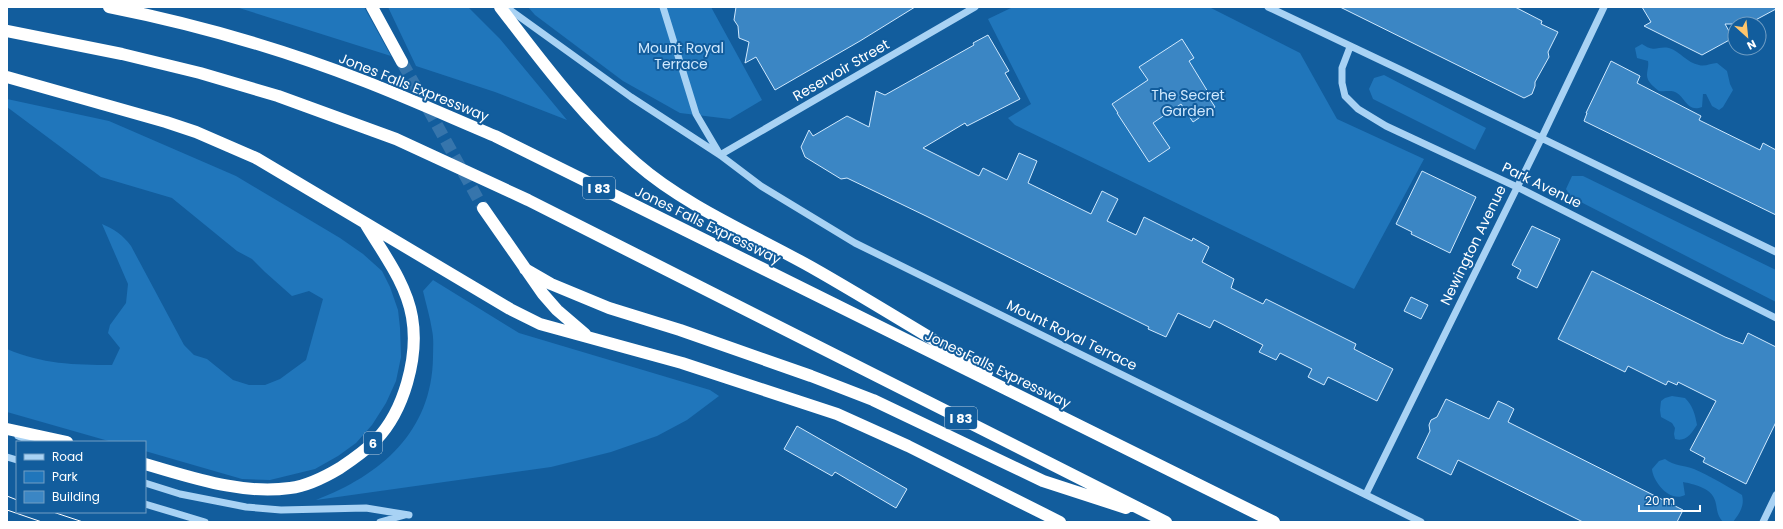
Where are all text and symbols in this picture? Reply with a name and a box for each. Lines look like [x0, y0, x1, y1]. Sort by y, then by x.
north arrow [1727, 16, 1767, 56]
street label: Reservoir Street [789, 34, 893, 106]
text: N [1744, 36, 1759, 54]
park label: Mount Royal Terrace [638, 38, 724, 74]
street label: Jones Falls Expressway [336, 48, 492, 126]
park label: The Secret Garden [1151, 85, 1225, 121]
street label: Park Avenue [1499, 157, 1585, 213]
road number: I 83 [583, 177, 615, 199]
street label: Jones Falls Expressway [632, 181, 784, 269]
street label: Newington Avenue [1435, 181, 1511, 308]
street label: Mount Royal Terrace [1003, 295, 1141, 375]
street label: Jones Falls Expressway [922, 325, 1074, 413]
road number: I 83 [945, 407, 977, 429]
road number: 6 [364, 432, 382, 454]
legend [16, 441, 146, 513]
text: Road [52, 448, 83, 465]
text: Park [52, 468, 79, 485]
scale bar [1639, 487, 1700, 513]
text: Building [52, 488, 100, 505]
text: 20 m [1645, 492, 1675, 509]

